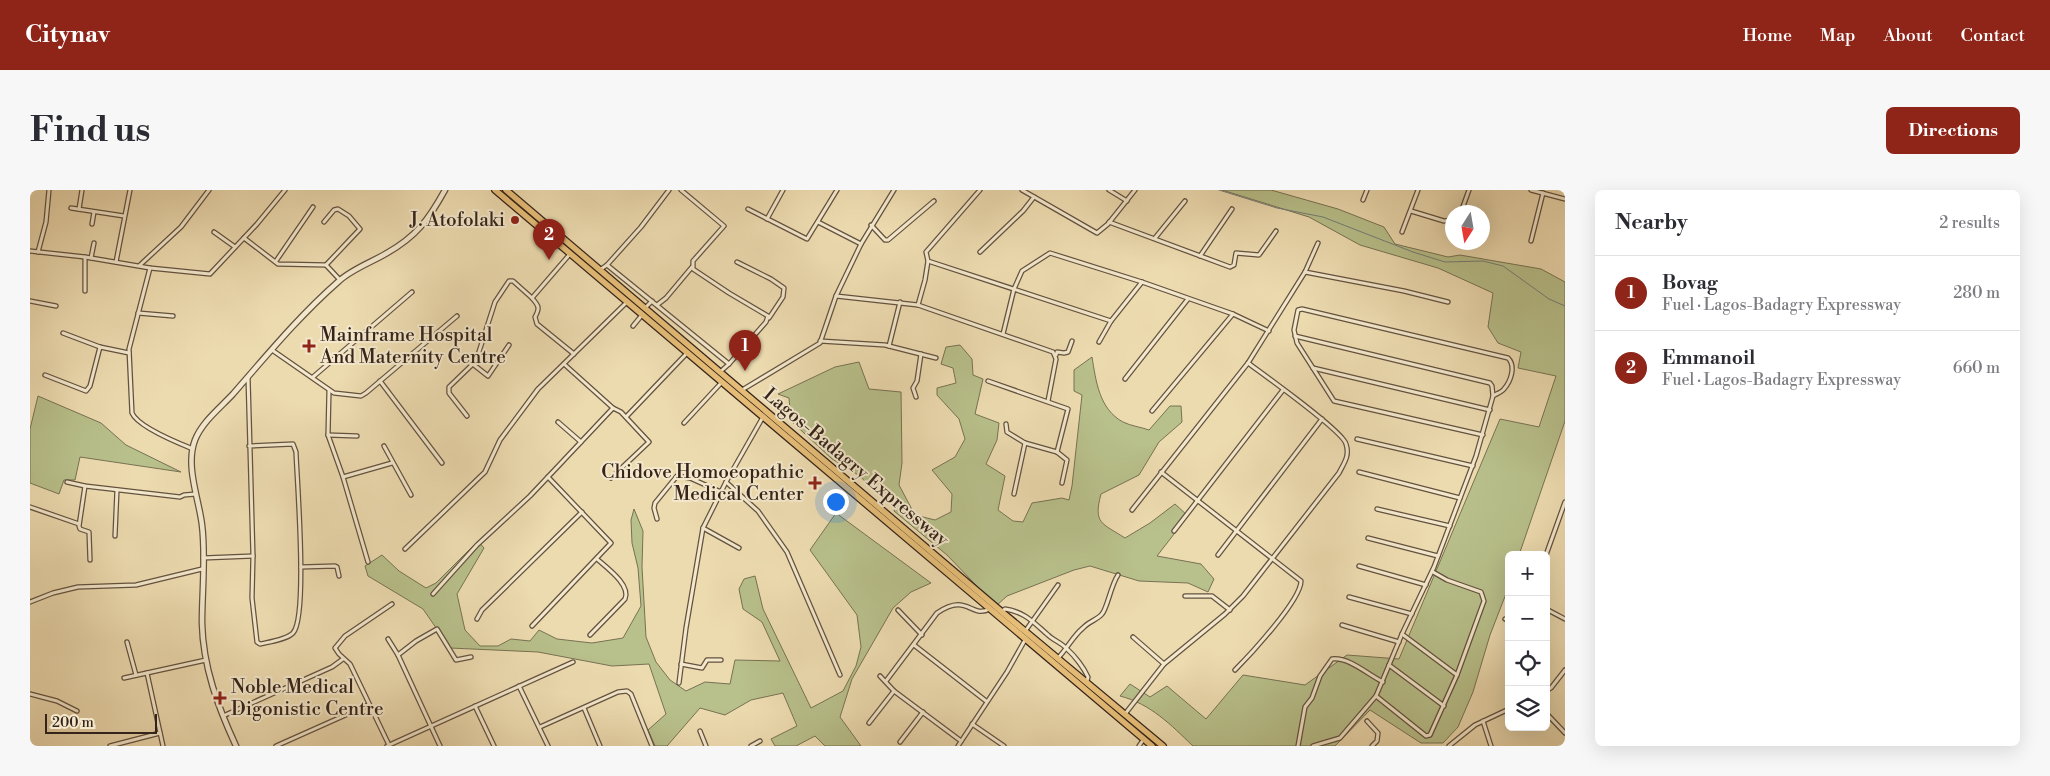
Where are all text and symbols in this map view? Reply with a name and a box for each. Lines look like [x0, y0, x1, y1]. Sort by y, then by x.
text: Citynav [25, 20, 110, 50]
text: Home [1743, 24, 1792, 47]
text: Map [1820, 24, 1856, 47]
text: About [1884, 24, 1933, 47]
text: Contact [1961, 24, 2025, 47]
button: Directions [1886, 107, 2020, 154]
text: Find us [30, 109, 150, 152]
north arrow [1445, 205, 1490, 250]
place label: J. Atofolaki [409, 208, 505, 232]
text: Nearby [1615, 210, 1688, 236]
text: 2 results [1939, 213, 2000, 233]
marker: J. Atofolaki [509, 214, 521, 226]
pin: 2 [533, 219, 565, 260]
text: Bovag [1662, 271, 1718, 295]
text: 1 [1627, 283, 1635, 303]
text: 280 m [1953, 283, 2000, 303]
text: Fuel · Lagos-Badagry Expressway [1662, 295, 1901, 315]
place label: Mainframe Hospital And Maternity Centre [319, 323, 506, 369]
pin: 1 [729, 330, 761, 371]
marker: Mainframe Hospital And Maternity Centre [302, 339, 316, 353]
text: Emmanoil [1662, 346, 1755, 370]
text: 2 [1626, 358, 1636, 378]
text: 660 m [1953, 358, 2000, 378]
text: Fuel · Lagos-Badagry Expressway [1662, 370, 1901, 390]
street label: Lagos-Badagry Expressway [758, 382, 954, 552]
place label: Chidove Homoeopathic Medical Center [601, 460, 804, 506]
marker: Chidove Homoeopathic Medical Center [808, 476, 822, 490]
your location [823, 489, 849, 515]
map controls [1505, 551, 1550, 731]
button: + [1505, 551, 1550, 596]
button: − [1505, 596, 1550, 641]
button: locate [1505, 641, 1550, 686]
place label: Noble Medical Digonistic Centre [231, 675, 383, 721]
button: layers [1505, 686, 1550, 731]
marker: Noble Medical Digonistic Centre [213, 691, 227, 705]
scale bar [45, 711, 158, 734]
text: 200 m [52, 714, 94, 732]

